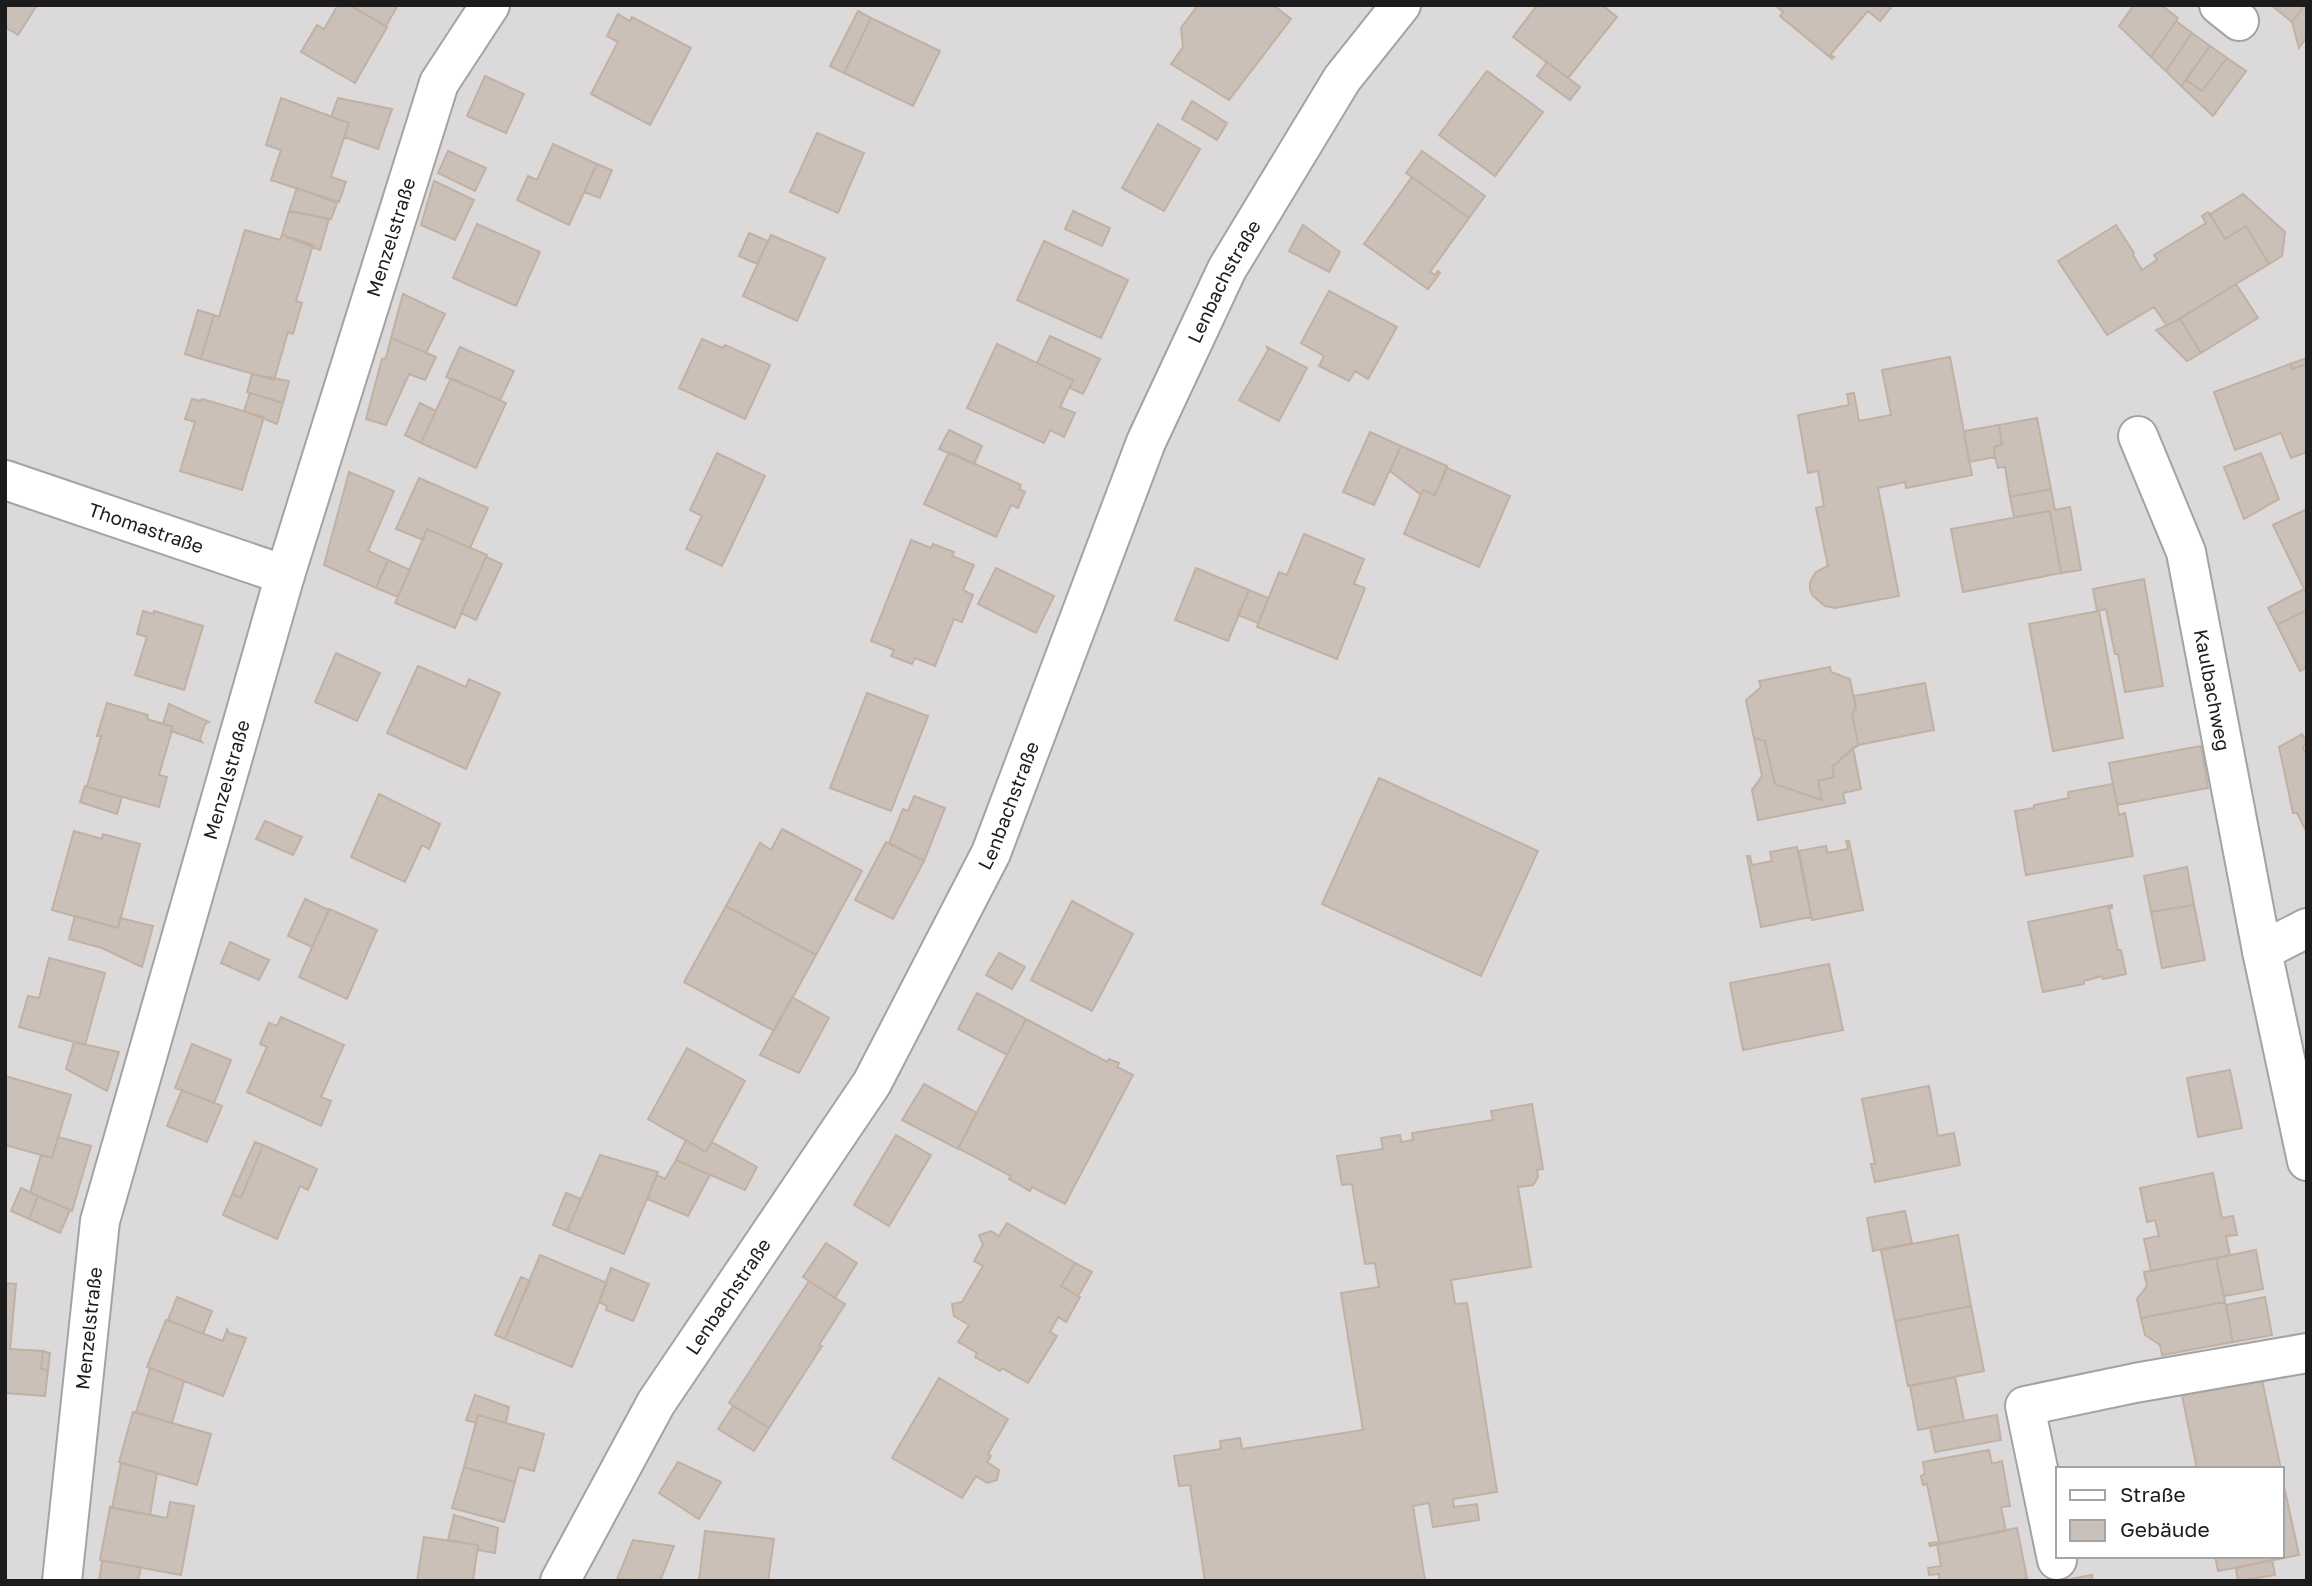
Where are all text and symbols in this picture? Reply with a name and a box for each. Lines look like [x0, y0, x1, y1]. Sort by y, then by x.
street label: Menzelstraße [361, 175, 420, 299]
street label: Lenbachstraße [1182, 216, 1265, 346]
street label: Thomastraße [86, 497, 207, 558]
street label: Kaulbachweg [2190, 627, 2236, 753]
street label: Menzelstraße [198, 717, 254, 842]
street label: Lenbachstraße [972, 738, 1043, 873]
street label: Lenbachstraße [680, 1233, 775, 1359]
street label: Menzelstraße [70, 1266, 106, 1391]
legend [2056, 1467, 2284, 1558]
text: Straße [2120, 1481, 2186, 1507]
text: Gebäude [2120, 1516, 2210, 1542]

